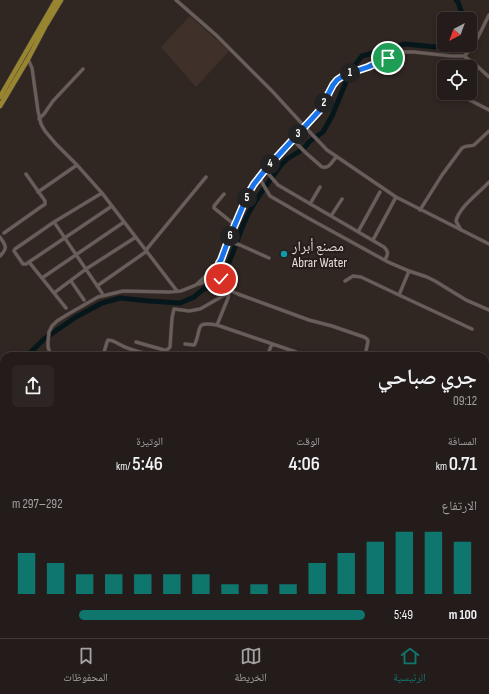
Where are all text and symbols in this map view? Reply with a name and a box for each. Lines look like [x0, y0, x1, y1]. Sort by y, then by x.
north arrow [437, 12, 477, 52]
map controls [437, 12, 477, 100]
pin [371, 41, 405, 75]
icon: arrive [377, 47, 399, 69]
button: locate [437, 60, 477, 100]
pin: 1 [340, 63, 360, 83]
text: 1 [348, 66, 352, 79]
pin: 2 [314, 93, 334, 113]
text: 2 [322, 96, 326, 109]
pin: 3 [288, 124, 308, 144]
text: 3 [296, 127, 300, 140]
pin: 4 [260, 154, 280, 174]
text: 4 [267, 157, 273, 170]
pin: 5 [237, 188, 257, 208]
text: 5 [245, 191, 249, 204]
pin: 6 [220, 226, 240, 246]
text: 6 [227, 229, 233, 242]
place label: مصنع أبرار Abrar Water [291, 238, 347, 271]
marker: مصنع أبرار Abrar Water [279, 249, 289, 259]
pin [204, 262, 238, 296]
icon: check [210, 268, 232, 290]
text: جري صباحي [377, 364, 477, 391]
button: share [12, 365, 54, 407]
text: 09:12 [453, 393, 477, 409]
text: الوتيرة [136, 435, 163, 448]
text: الوقت [296, 435, 320, 448]
text: المسافة [448, 435, 477, 448]
text: 5:46 [132, 452, 163, 476]
text: 4:06 [288, 452, 320, 476]
text: 0.71 [449, 452, 477, 476]
text: /km [116, 460, 132, 473]
text: km [436, 460, 449, 473]
text: 292–297 m [12, 496, 63, 512]
text: الارتفاع [442, 498, 477, 514]
text: 5:49 [394, 607, 413, 623]
text: 100 m [449, 607, 477, 623]
tab: المحفوظات [63, 645, 108, 688]
tab: الخريطة [234, 645, 267, 688]
tab: الرئيسية [393, 645, 426, 688]

